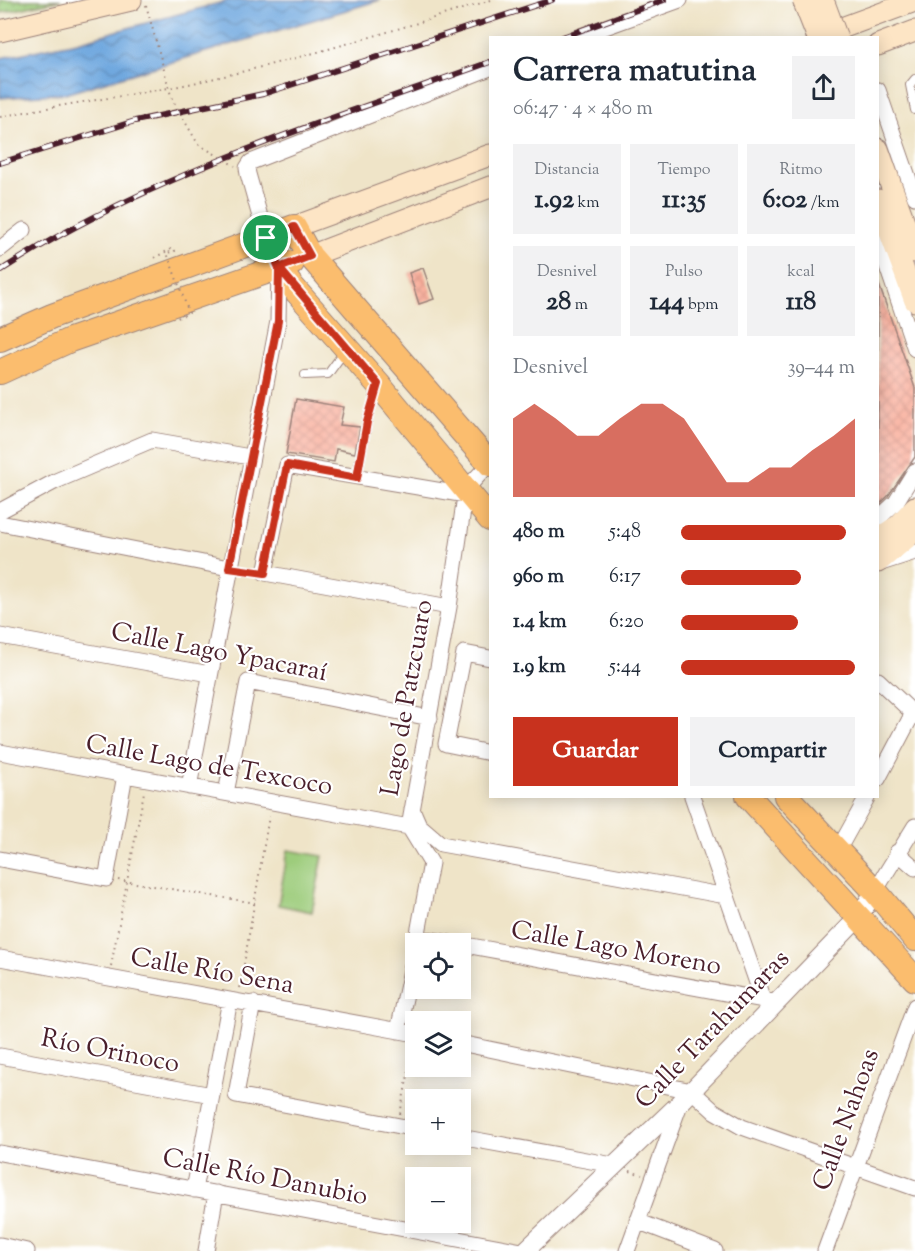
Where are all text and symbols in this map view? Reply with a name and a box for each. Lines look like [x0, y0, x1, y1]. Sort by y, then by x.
text: Carrera matutina [513, 48, 756, 96]
button: share [792, 56, 855, 119]
text: 06:47 · 4 × 480 m [513, 95, 653, 124]
text: Distancia [535, 159, 599, 182]
text: Tiempo [657, 159, 711, 182]
text: Ritmo [779, 159, 823, 182]
text: 1.92 [534, 182, 574, 219]
text: 11:35 [662, 182, 706, 219]
text: 6:02 [762, 182, 807, 219]
text: km [574, 192, 600, 215]
text: /km [807, 192, 840, 215]
pin [240, 212, 291, 263]
icon: arrive [249, 221, 282, 254]
text: Desnivel [537, 261, 597, 284]
text: Pulso [665, 261, 703, 284]
text: kcal [787, 261, 815, 284]
text: 28 [546, 284, 571, 321]
text: 144 [649, 284, 684, 321]
text: 118 [786, 284, 816, 321]
text: m [571, 294, 588, 317]
text: bpm [684, 294, 719, 317]
text: Desnivel [513, 354, 588, 383]
text: 39–44 m [787, 354, 855, 383]
text: 480 m [513, 518, 564, 547]
text: 5:48 [609, 518, 641, 547]
text: 960 m [513, 563, 564, 592]
text: 6:17 [609, 563, 641, 592]
street label: Lago de Patzcuaro [373, 597, 443, 799]
text: 1.4 km [513, 608, 567, 637]
text: 6:20 [609, 608, 644, 637]
street label: Calle Lago Ypacaraí [108, 614, 330, 692]
text: 1.9 km [513, 653, 566, 682]
text: 5:44 [609, 653, 641, 682]
button: Guardar [513, 717, 678, 786]
button: Compartir [690, 717, 855, 786]
street label: Calle Lago de Texcoco [83, 726, 335, 806]
street label: Calle Lago Moreno [508, 912, 724, 986]
map controls [405, 933, 471, 1233]
button: locate [405, 933, 471, 999]
street label: Calle Río Sena [127, 939, 297, 1005]
street label: Calle Tarahumaras [627, 942, 799, 1118]
button: layers [405, 1011, 471, 1077]
street label: Río Orinoco [38, 1020, 182, 1084]
street label: Calle Nahoas [804, 1044, 890, 1196]
button: + [405, 1089, 471, 1155]
street label: Calle Río Danubio [159, 1140, 371, 1216]
button: − [405, 1167, 471, 1233]

